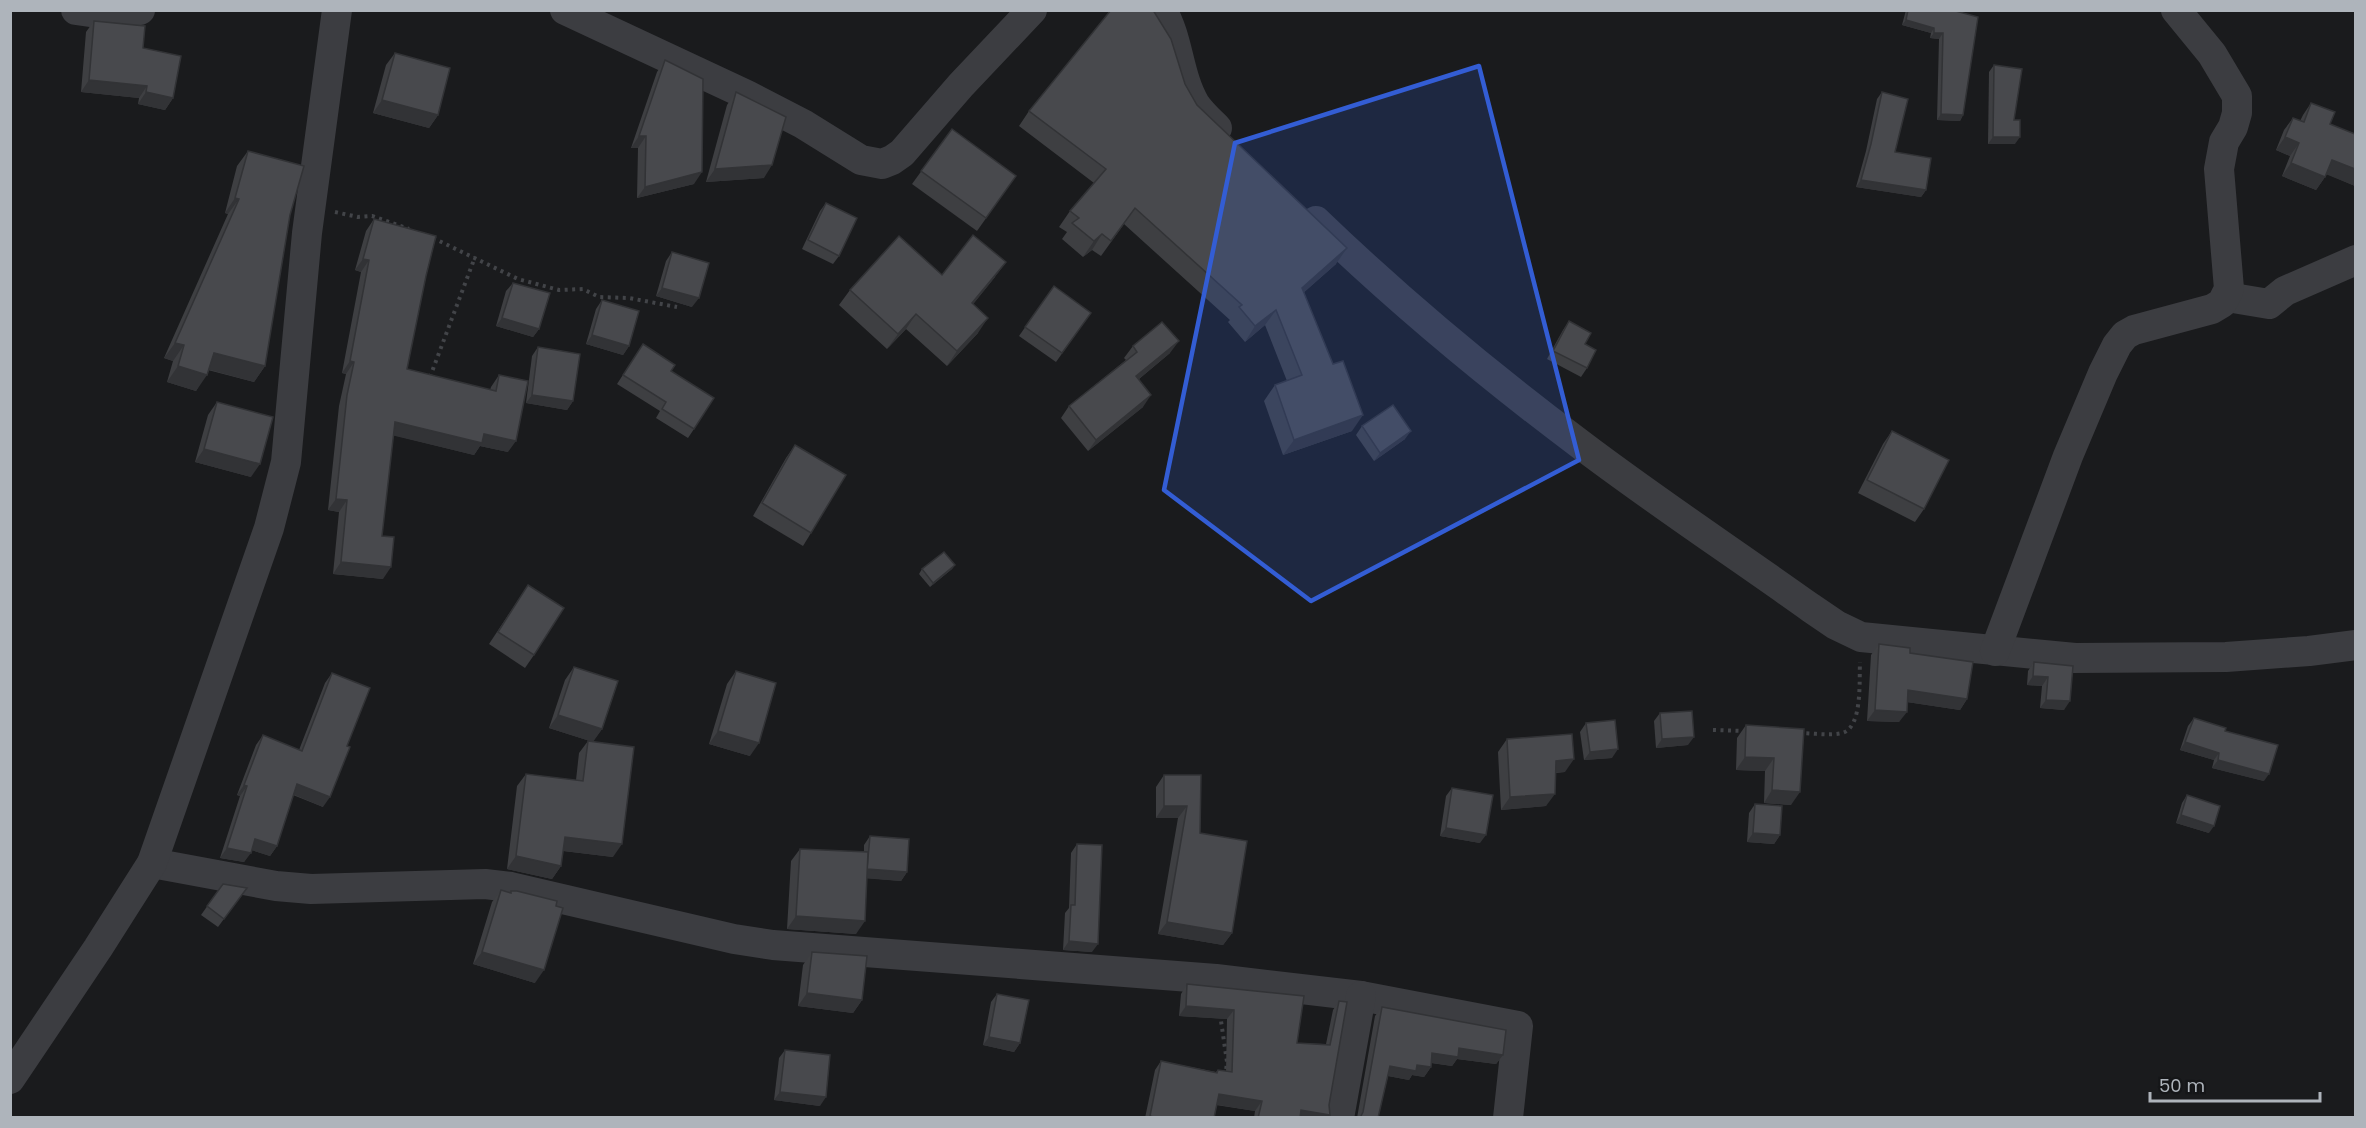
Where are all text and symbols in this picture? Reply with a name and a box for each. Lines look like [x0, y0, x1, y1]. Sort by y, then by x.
scale bar [2150, 1065, 2320, 1103]
text: 50 m [2159, 1073, 2205, 1098]

